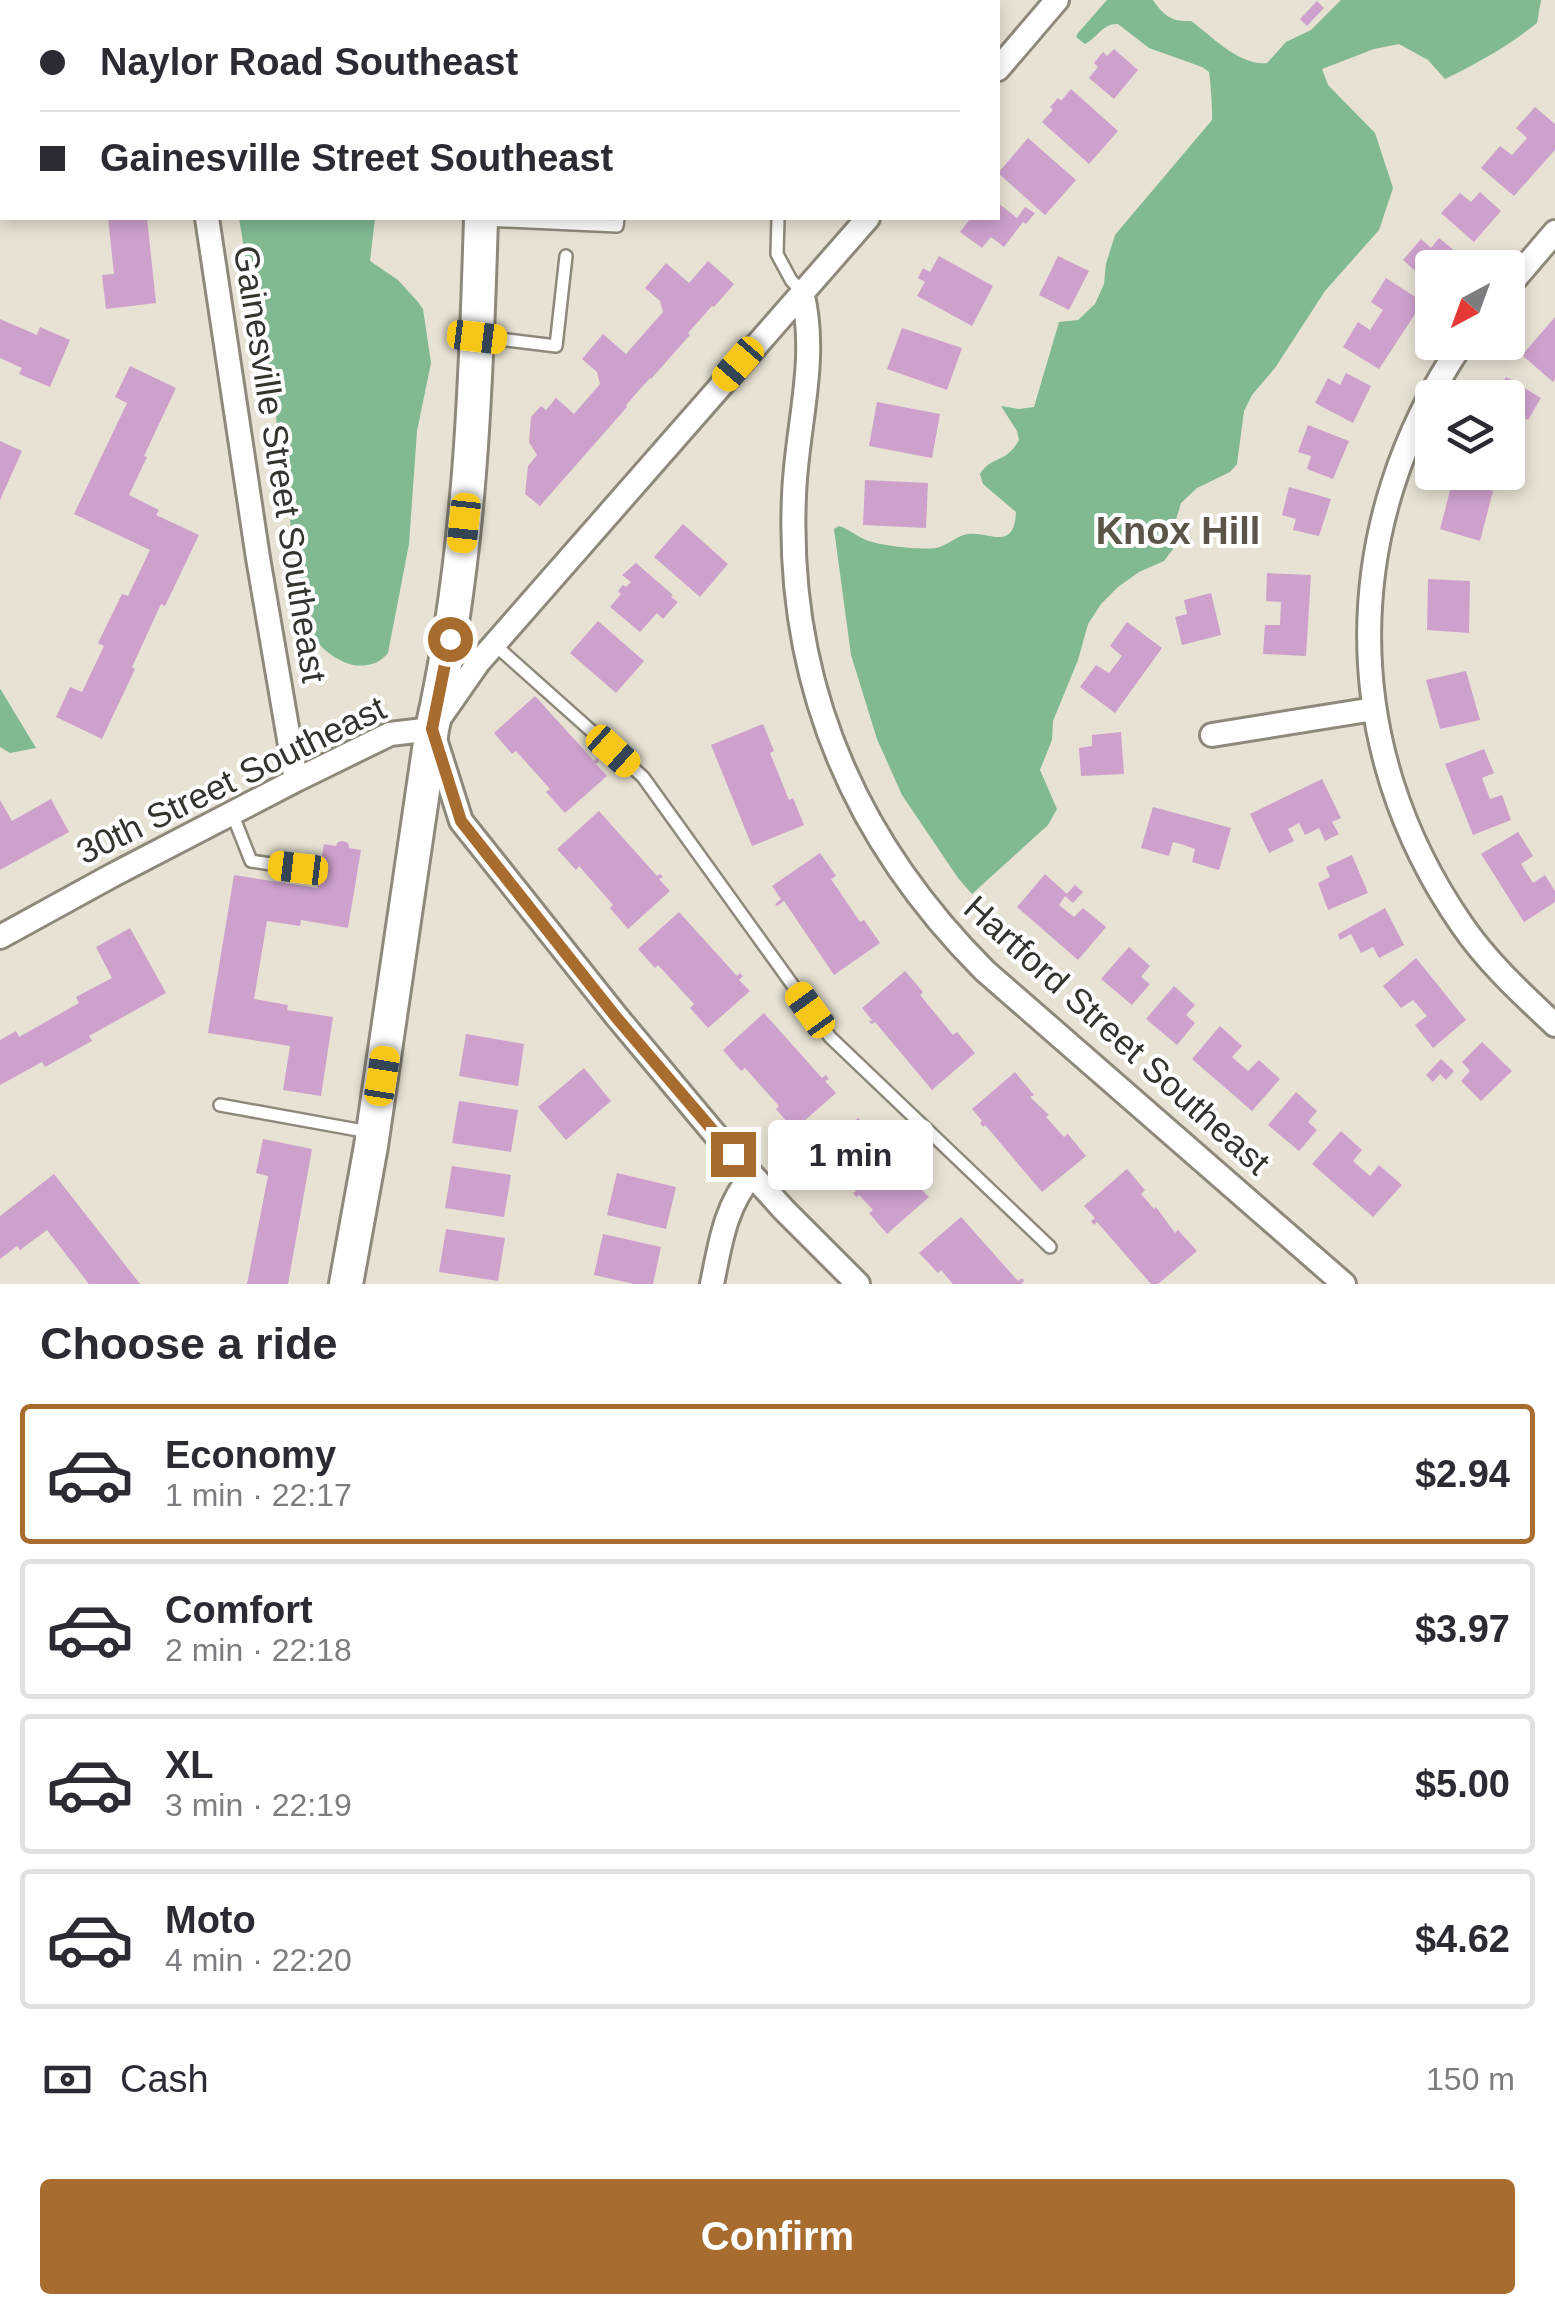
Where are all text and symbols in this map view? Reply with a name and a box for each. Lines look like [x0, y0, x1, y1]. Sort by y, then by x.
text: Naylor Road Southeast [100, 41, 518, 83]
text: Gainesville Street Southeast [100, 137, 613, 179]
street label: Gainesville Street Southeast [227, 243, 334, 685]
north arrow [1415, 250, 1525, 360]
map controls [1415, 250, 1525, 490]
car [445, 318, 509, 356]
car [707, 332, 769, 396]
button: layers [1415, 380, 1525, 490]
car [446, 492, 482, 554]
district label: Knox Hill [1096, 510, 1260, 552]
route start [428, 617, 473, 662]
street label: 30th Street Southeast [70, 688, 392, 871]
car [581, 720, 645, 782]
car [266, 849, 330, 887]
street label: Hartford Street Southeast [957, 887, 1278, 1182]
car [780, 977, 840, 1043]
car [362, 1044, 402, 1108]
callout: 1 min [768, 1119, 933, 1189]
route end [711, 1132, 756, 1177]
text: 1 min [809, 1137, 892, 1173]
text: Choose a ride [40, 1318, 338, 1369]
icon: car [45, 1429, 135, 1519]
text: Economy [165, 1434, 336, 1476]
text: $2.94 [1415, 1453, 1510, 1495]
text: 1 min · 22:17 [165, 1477, 352, 1513]
icon: car [45, 1584, 135, 1674]
text: Comfort [165, 1589, 313, 1631]
text: $3.97 [1415, 1608, 1510, 1650]
text: 2 min · 22:18 [165, 1632, 352, 1668]
icon: car [45, 1739, 135, 1829]
text: XL [165, 1744, 214, 1786]
text: $5.00 [1415, 1763, 1510, 1805]
text: 3 min · 22:19 [165, 1787, 352, 1823]
icon: car [45, 1894, 135, 1984]
text: Moto [165, 1899, 256, 1941]
text: $4.62 [1415, 1918, 1510, 1960]
text: 4 min · 22:20 [165, 1942, 352, 1978]
icon: cash [40, 2052, 95, 2107]
text: Cash [120, 2058, 209, 2100]
text: 150 m [1426, 2061, 1515, 2097]
button: Confirm [40, 2179, 1515, 2294]

